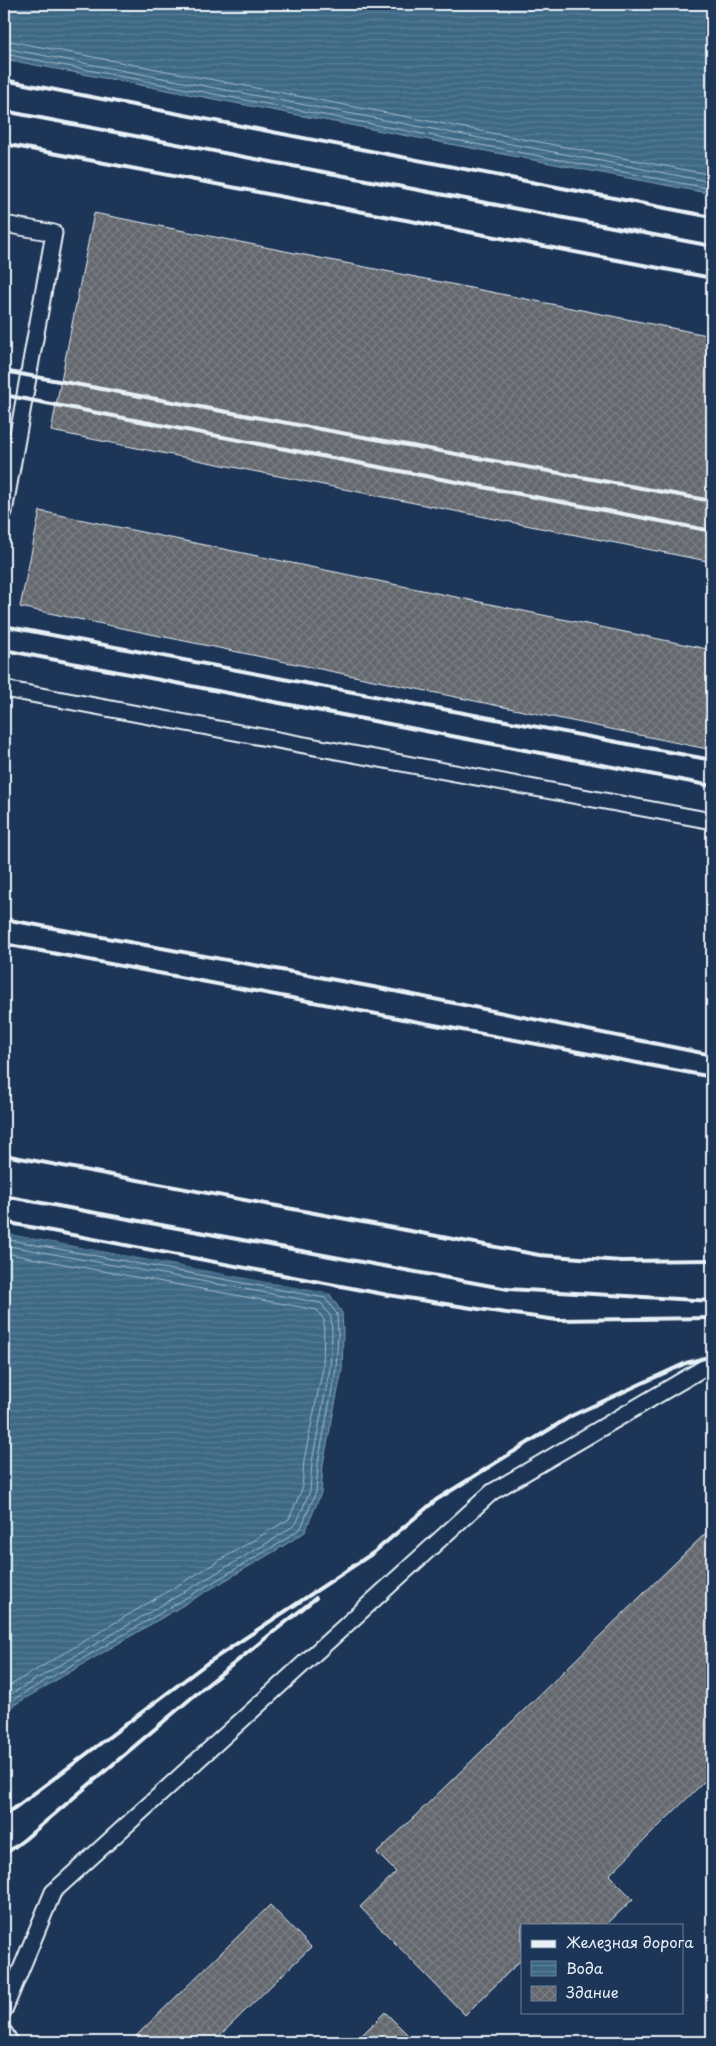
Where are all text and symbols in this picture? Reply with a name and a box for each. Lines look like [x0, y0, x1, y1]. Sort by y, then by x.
legend [521, 1924, 684, 2014]
text: Железная дорога [566, 1930, 694, 1953]
text: Вода [566, 1956, 604, 1979]
text: Здание [566, 1980, 619, 2003]

